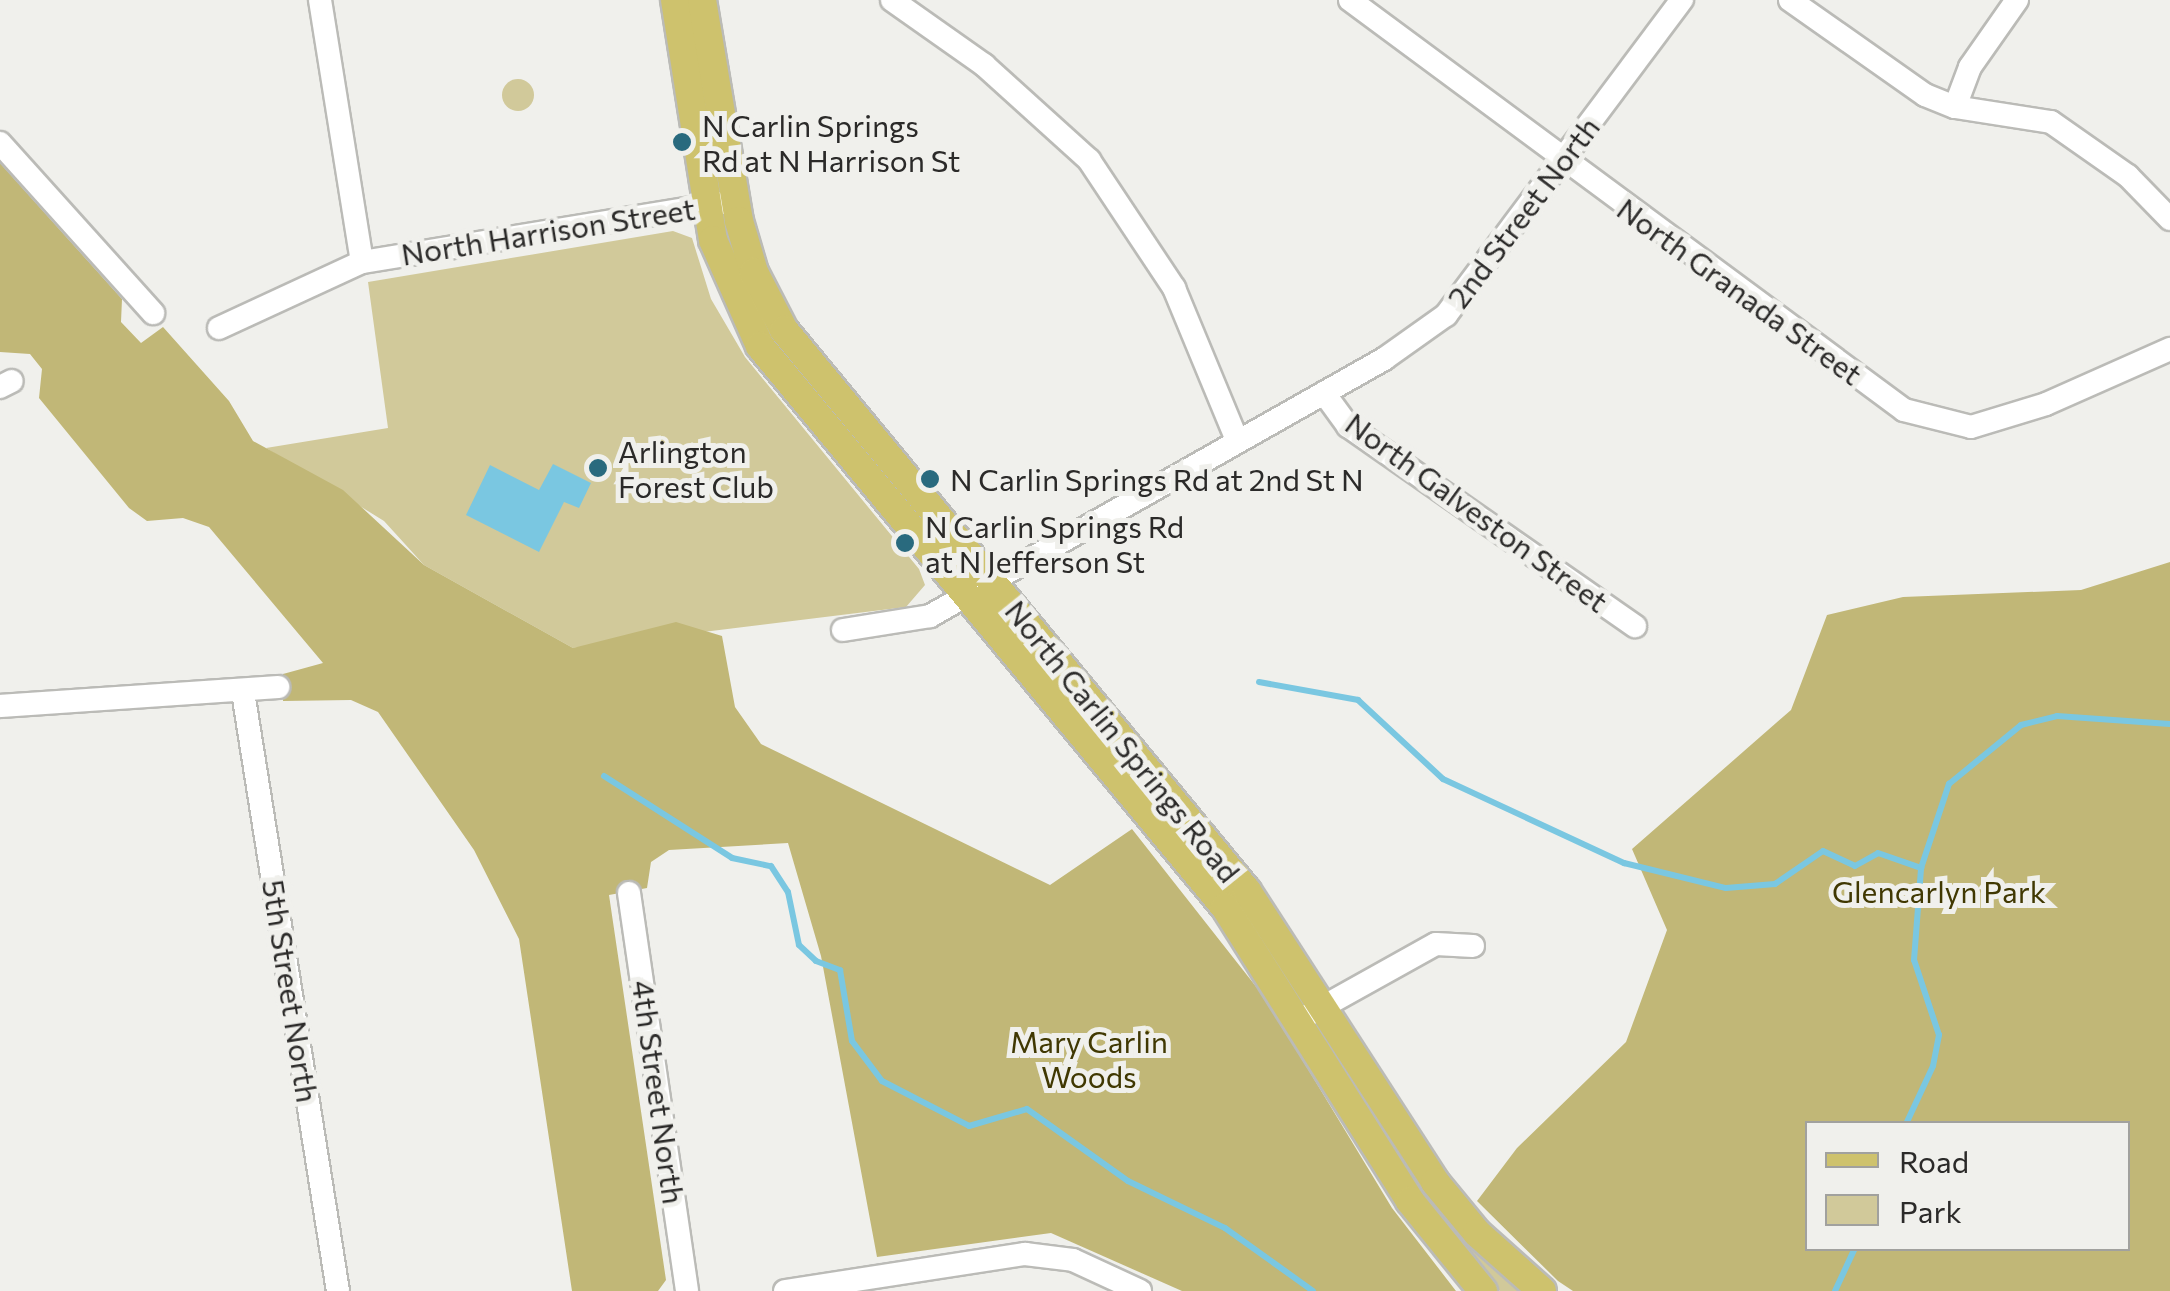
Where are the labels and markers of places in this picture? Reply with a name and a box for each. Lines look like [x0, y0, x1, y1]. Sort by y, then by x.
place label: N Carlin Springs Rd at N Harrison St [702, 107, 960, 178]
marker: N Carlin Springs Rd at N Harrison St [671, 131, 693, 153]
place label: Arlington Forest Club [618, 433, 774, 504]
marker: Arlington Forest Club [587, 457, 609, 479]
place label: N Carlin Springs Rd at 2nd St N [950, 461, 1364, 497]
marker: N Carlin Springs Rd at 2nd St N [919, 468, 941, 490]
place label: N Carlin Springs Rd at N Jefferson St [925, 508, 1184, 578]
marker: N Carlin Springs Rd at N Jefferson St [894, 532, 916, 554]

